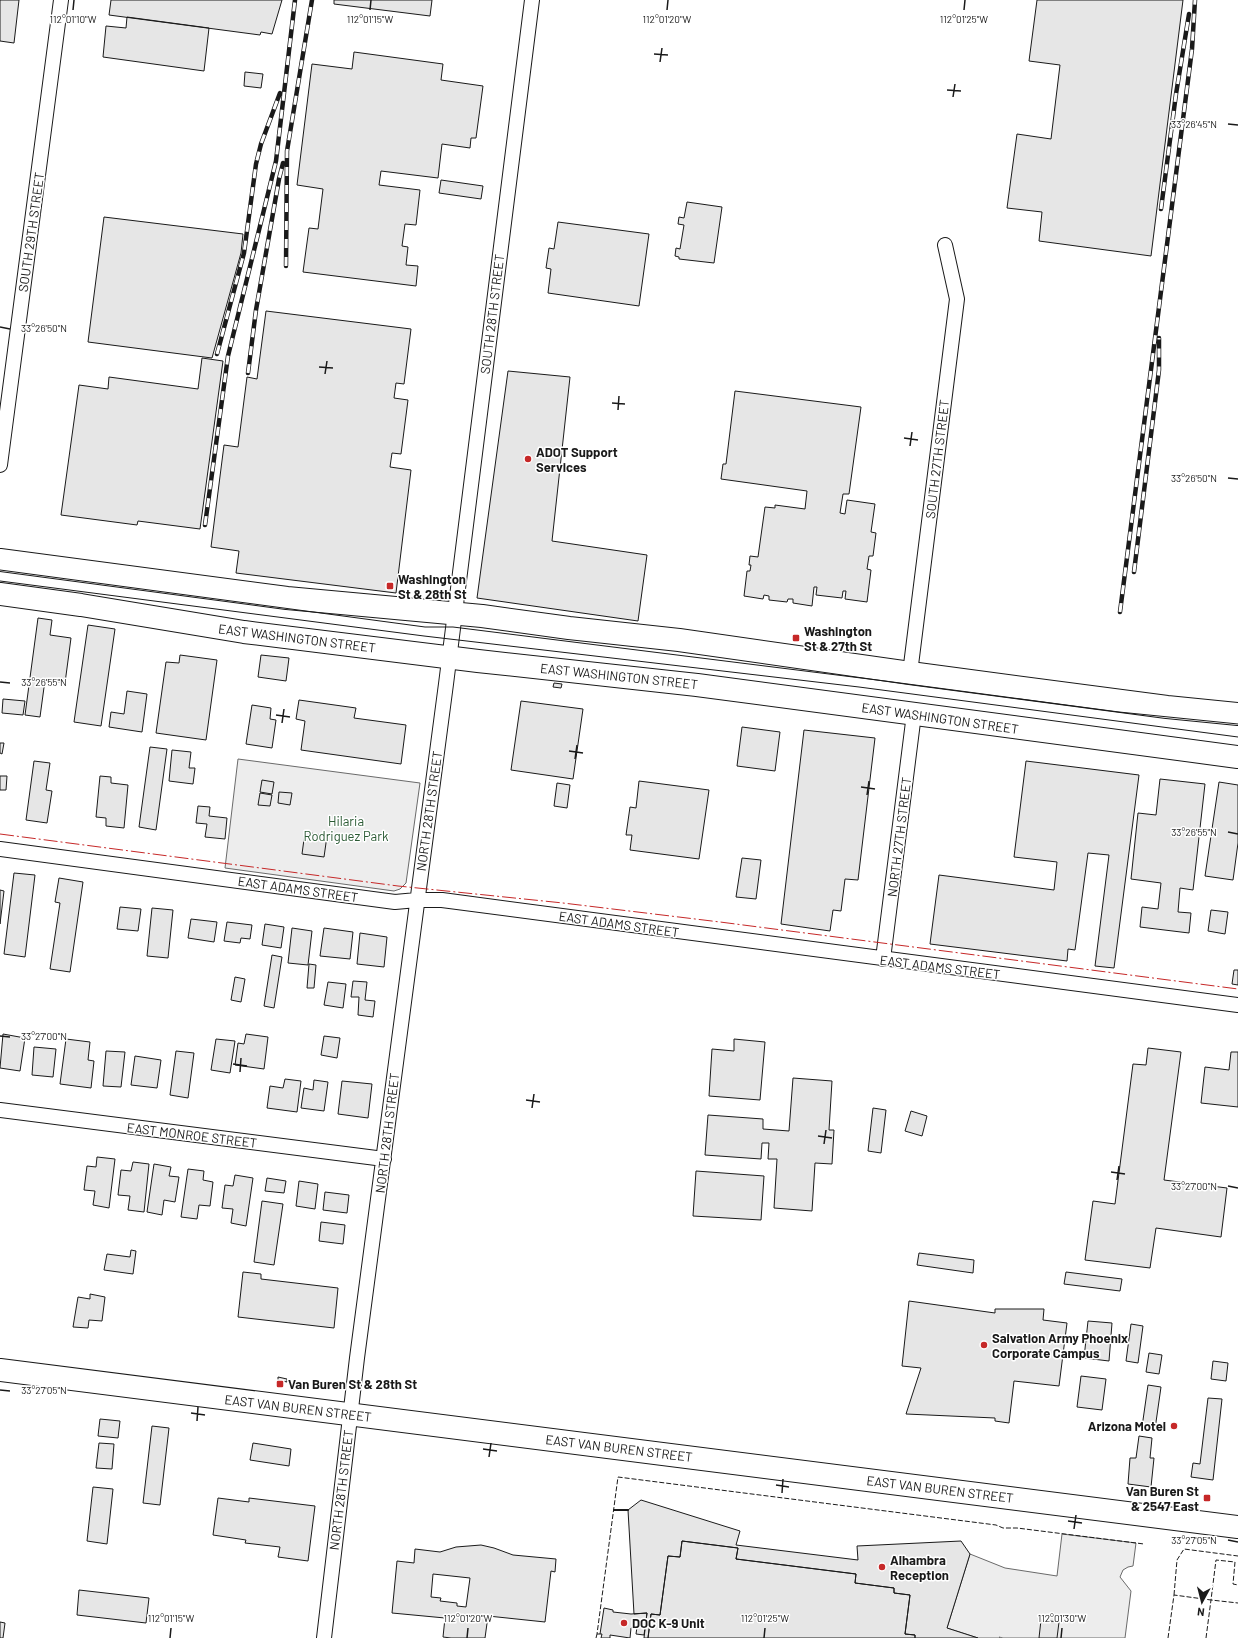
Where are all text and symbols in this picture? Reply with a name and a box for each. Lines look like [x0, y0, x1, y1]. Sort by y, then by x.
text: 112°01'10"W [50, 13, 97, 25]
text: 112°01'15"W [347, 13, 393, 25]
text: 112°01'20"W [643, 13, 692, 25]
text: 112°01'25"W [940, 13, 988, 25]
text: 33°26'45"N [1171, 118, 1217, 130]
street label: SOUTH 29TH STREET [15, 171, 47, 293]
street label: SOUTH 28TH STREET [477, 253, 507, 375]
text: 33°26'50"N [21, 322, 67, 334]
street label: SOUTH 27TH STREET [922, 398, 952, 520]
place label: ADOT Support Services [536, 444, 618, 475]
marker: ADOT Support Services [523, 454, 533, 464]
text: 33°26'50"N [1171, 472, 1217, 484]
place label: Washington St & 28th St [398, 571, 467, 602]
marker: Washington St & 28th St [385, 581, 395, 591]
street label: EAST WASHINGTON STREET [217, 620, 377, 656]
place label: Washington St & 27th St [804, 623, 872, 654]
marker: Washington St & 27th St [791, 633, 801, 643]
street label: EAST WASHINGTON STREET [539, 660, 699, 692]
text: 33°26'55"N [21, 676, 67, 688]
street label: EAST WASHINGTON STREET [860, 699, 1020, 737]
street label: NORTH 28TH STREET [413, 750, 445, 872]
street label: NORTH 27TH STREET [884, 776, 914, 898]
park label: Hilaria Rodriguez Park [304, 813, 389, 844]
text: 33°26'55"N [1171, 826, 1217, 838]
street label: EAST ADAMS STREET [237, 873, 359, 905]
street label: EAST ADAMS STREET [558, 908, 680, 940]
street label: EAST ADAMS STREET [879, 952, 1001, 982]
text: 33°27'00"N [21, 1030, 67, 1042]
street label: NORTH 28TH STREET [372, 1072, 402, 1194]
street label: EAST MONROE STREET [126, 1119, 258, 1151]
text: 33°27'00"N [1171, 1180, 1217, 1192]
place label: Salvation Army Phoenix Corporate Campus [992, 1330, 1128, 1361]
marker: Salvation Army Phoenix Corporate Campus [979, 1340, 989, 1350]
place label: Van Buren St & 28th St [288, 1376, 417, 1392]
marker: Van Buren St & 28th St [275, 1379, 285, 1389]
text: 33°27'05"N [21, 1384, 67, 1396]
street label: EAST VAN BUREN STREET [224, 1391, 372, 1425]
place label: Arizona Motel [1088, 1418, 1166, 1434]
marker: Arizona Motel [1169, 1421, 1179, 1431]
street label: NORTH 28TH STREET [326, 1429, 356, 1551]
street label: EAST VAN BUREN STREET [545, 1431, 693, 1465]
street label: EAST VAN BUREN STREET [866, 1472, 1014, 1506]
place label: Van Buren St & 2547 East [1126, 1483, 1199, 1514]
marker: Van Buren St & 2547 East [1202, 1493, 1212, 1503]
text: 33°27'05"N [1171, 1534, 1217, 1546]
place label: Alhambra Reception [890, 1552, 949, 1583]
marker: Alhambra Reception [877, 1562, 887, 1572]
north arrow [1182, 1582, 1222, 1622]
text: N [1196, 1606, 1205, 1619]
text: 112°01'15"W [148, 1612, 194, 1624]
text: 112°01'20"W [444, 1612, 493, 1624]
text: 112°01'25"W [741, 1612, 789, 1624]
text: 112°01'30"W [1038, 1612, 1087, 1624]
place label: DOC K-9 Unit [632, 1615, 705, 1631]
marker: DOC K-9 Unit [619, 1618, 629, 1628]

